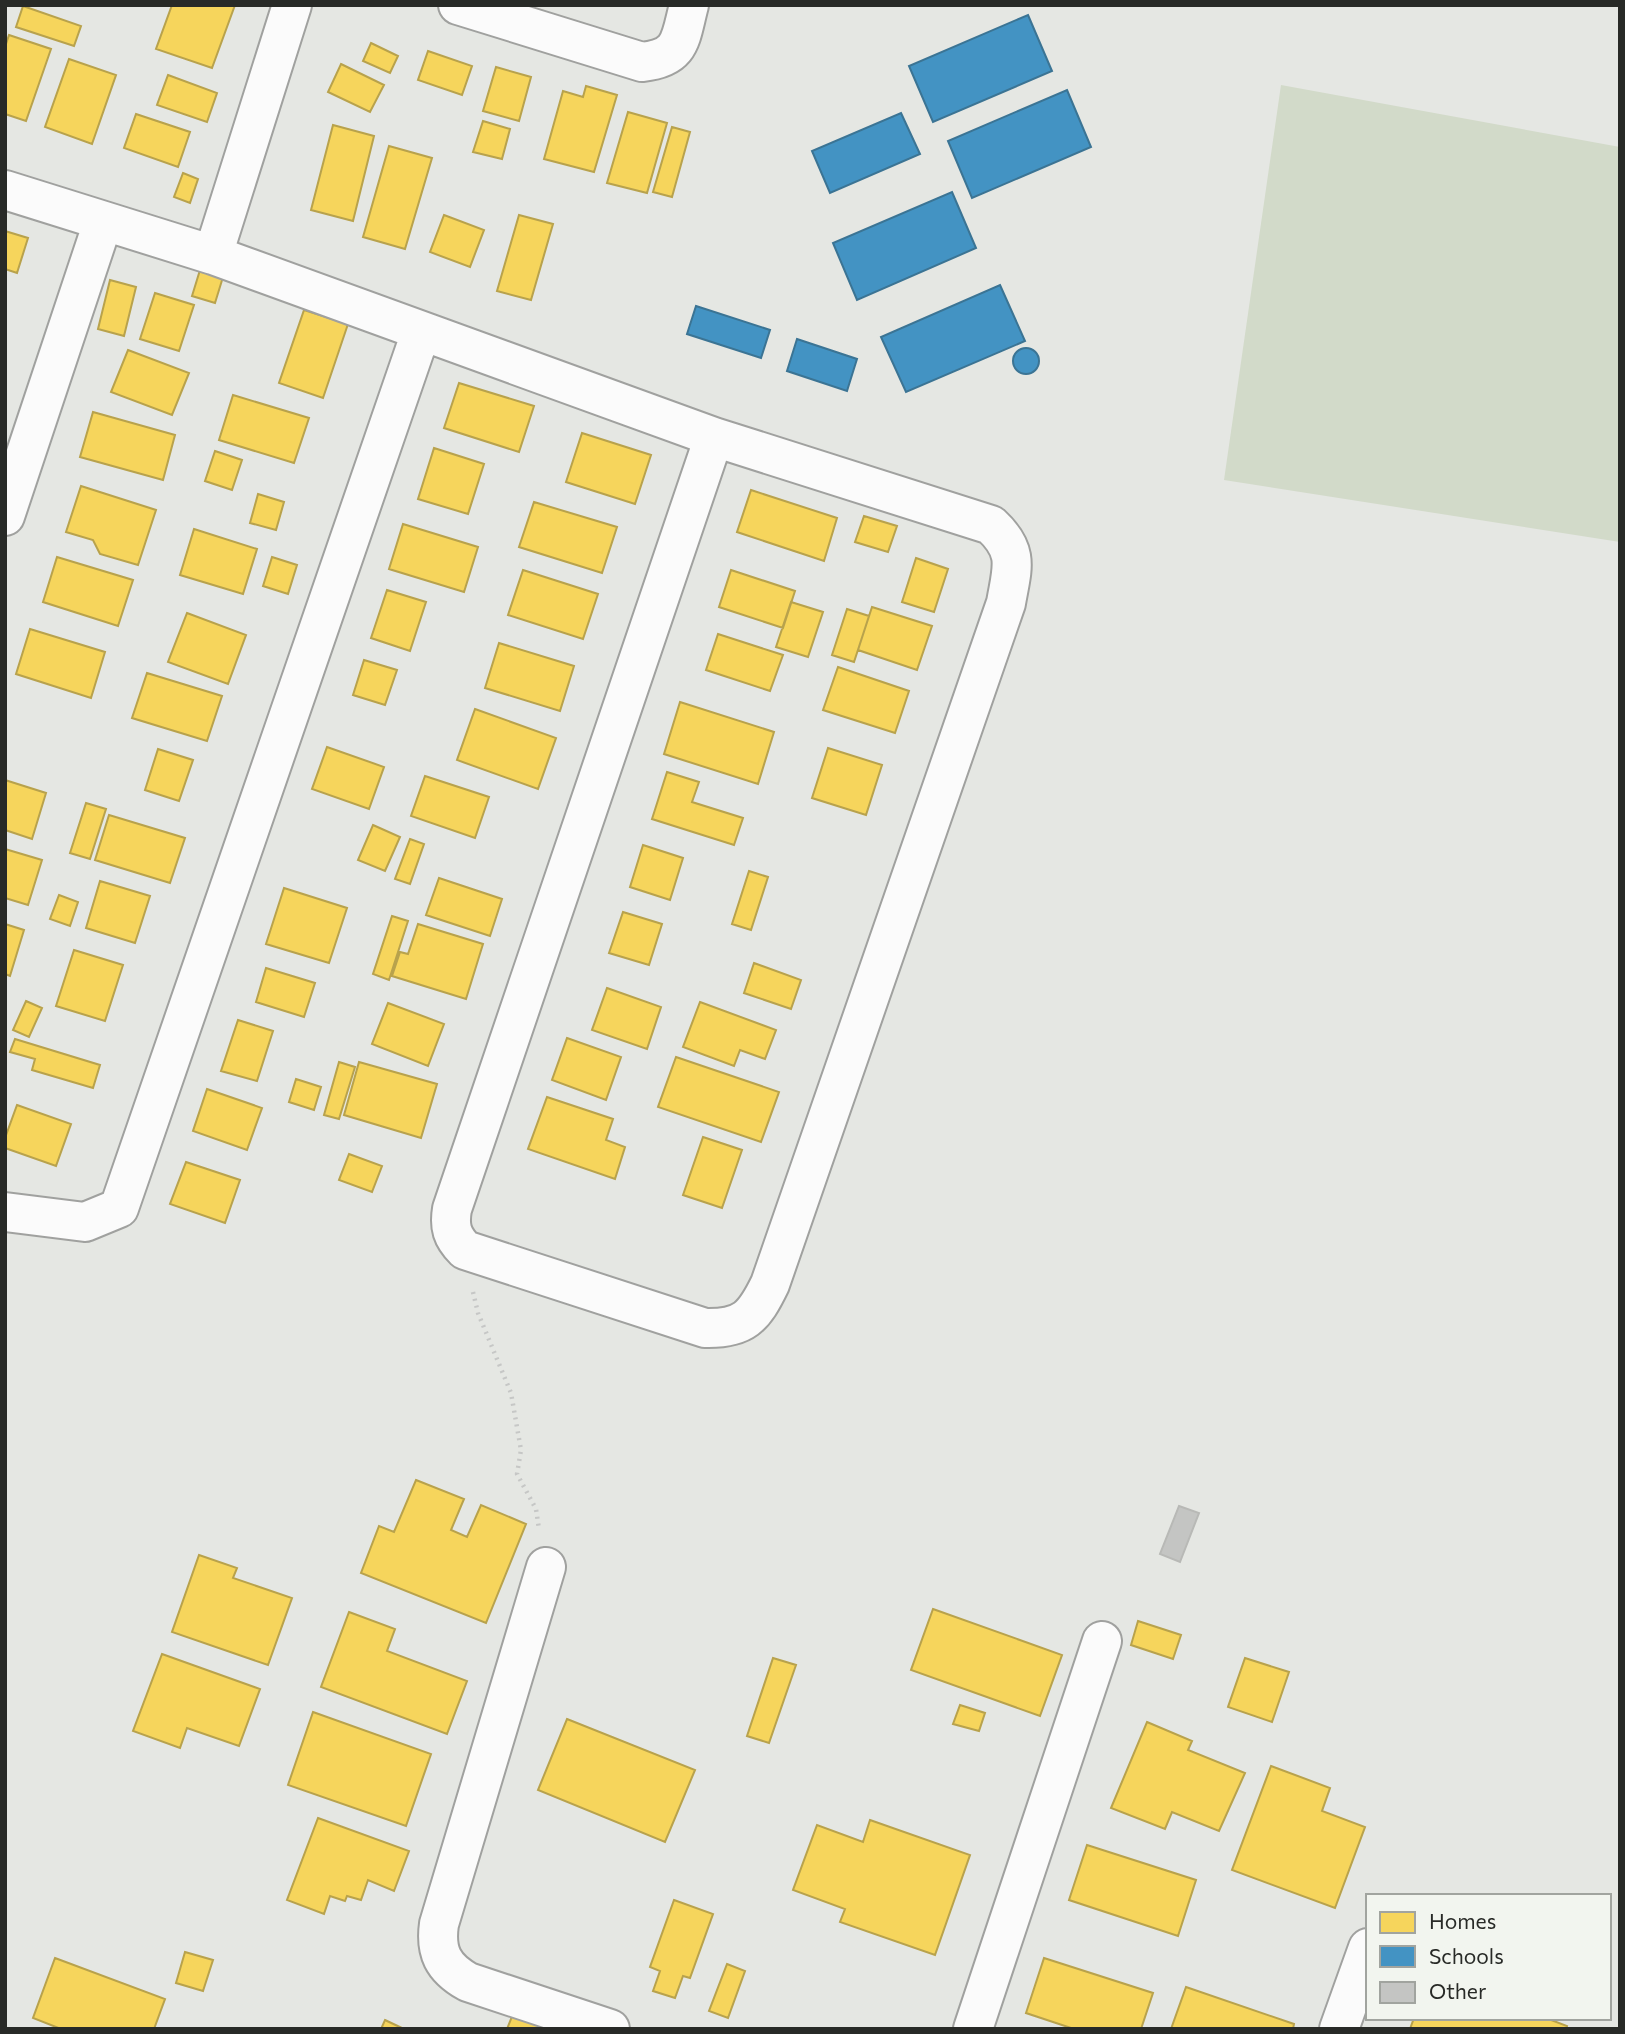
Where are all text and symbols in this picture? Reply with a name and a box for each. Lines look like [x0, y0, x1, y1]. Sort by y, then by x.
legend [1366, 1894, 1611, 2020]
text: Homes [1429, 1908, 1496, 1933]
text: Schools [1429, 1943, 1504, 1968]
text: Other [1429, 1978, 1486, 2003]

